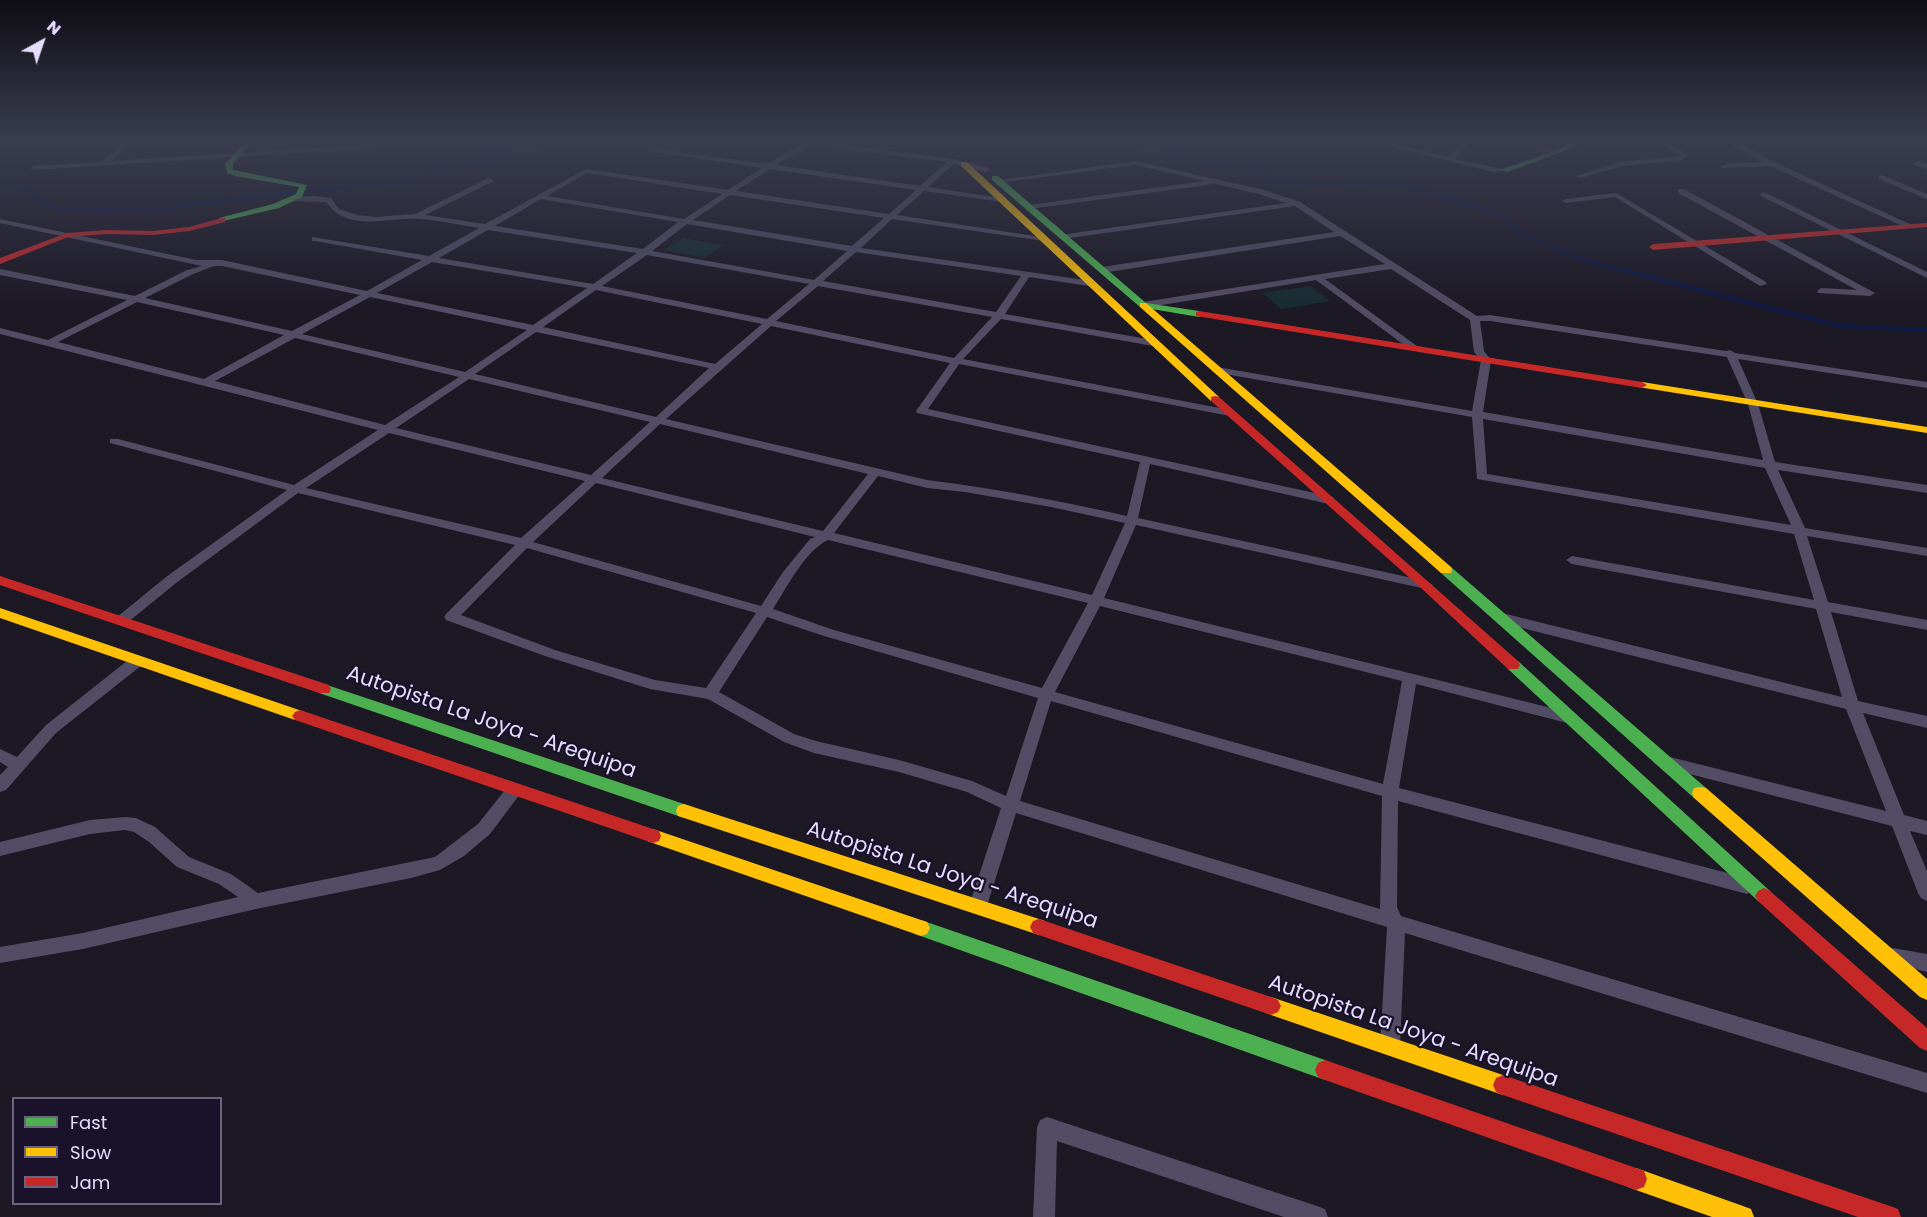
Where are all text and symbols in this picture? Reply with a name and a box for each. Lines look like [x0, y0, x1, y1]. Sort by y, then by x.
north arrow [12, 12, 72, 72]
text: N [42, 15, 66, 41]
street label: Autopista La Joya - Arequipa [343, 661, 639, 785]
street label: Autopista La Joya - Arequipa [803, 817, 1101, 935]
street label: Autopista La Joya - Arequipa [1265, 970, 1561, 1094]
legend [12, 1097, 222, 1205]
text: Fast [70, 1110, 107, 1135]
text: Slow [70, 1140, 111, 1165]
text: Jam [70, 1170, 110, 1195]

